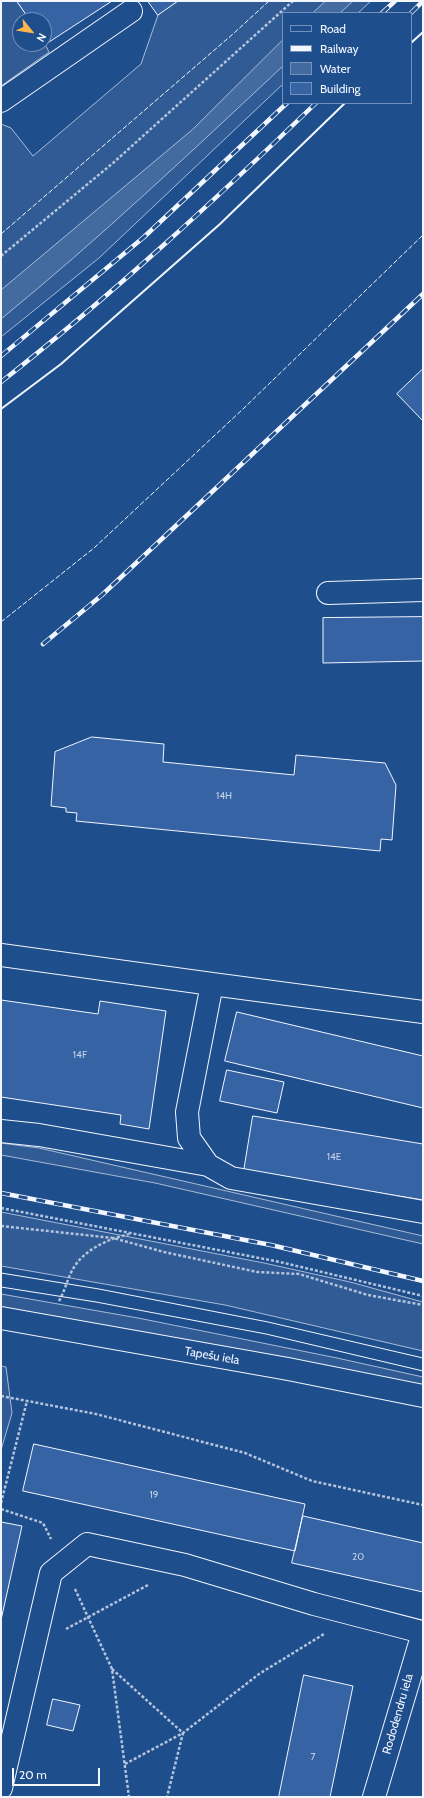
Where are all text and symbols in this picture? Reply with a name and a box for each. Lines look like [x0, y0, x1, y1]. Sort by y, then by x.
north arrow [12, 12, 52, 52]
legend [282, 12, 412, 104]
text: Road [320, 21, 346, 36]
text: N [34, 31, 50, 44]
text: Railway [320, 41, 358, 56]
text: Water [320, 61, 350, 76]
text: Building [320, 81, 361, 96]
house number: 14H [216, 790, 232, 802]
house number: 14F [73, 1049, 87, 1061]
house number: 14E [327, 1151, 341, 1163]
street label: Tapešu iela [183, 1344, 241, 1368]
house number: 19 [150, 1489, 158, 1501]
house number: 20 [352, 1551, 364, 1563]
street label: Rododendru iela [380, 1672, 416, 1756]
house number: 7 [310, 1751, 316, 1763]
scale bar [14, 1760, 102, 1786]
text: 20 m [19, 1767, 47, 1782]

